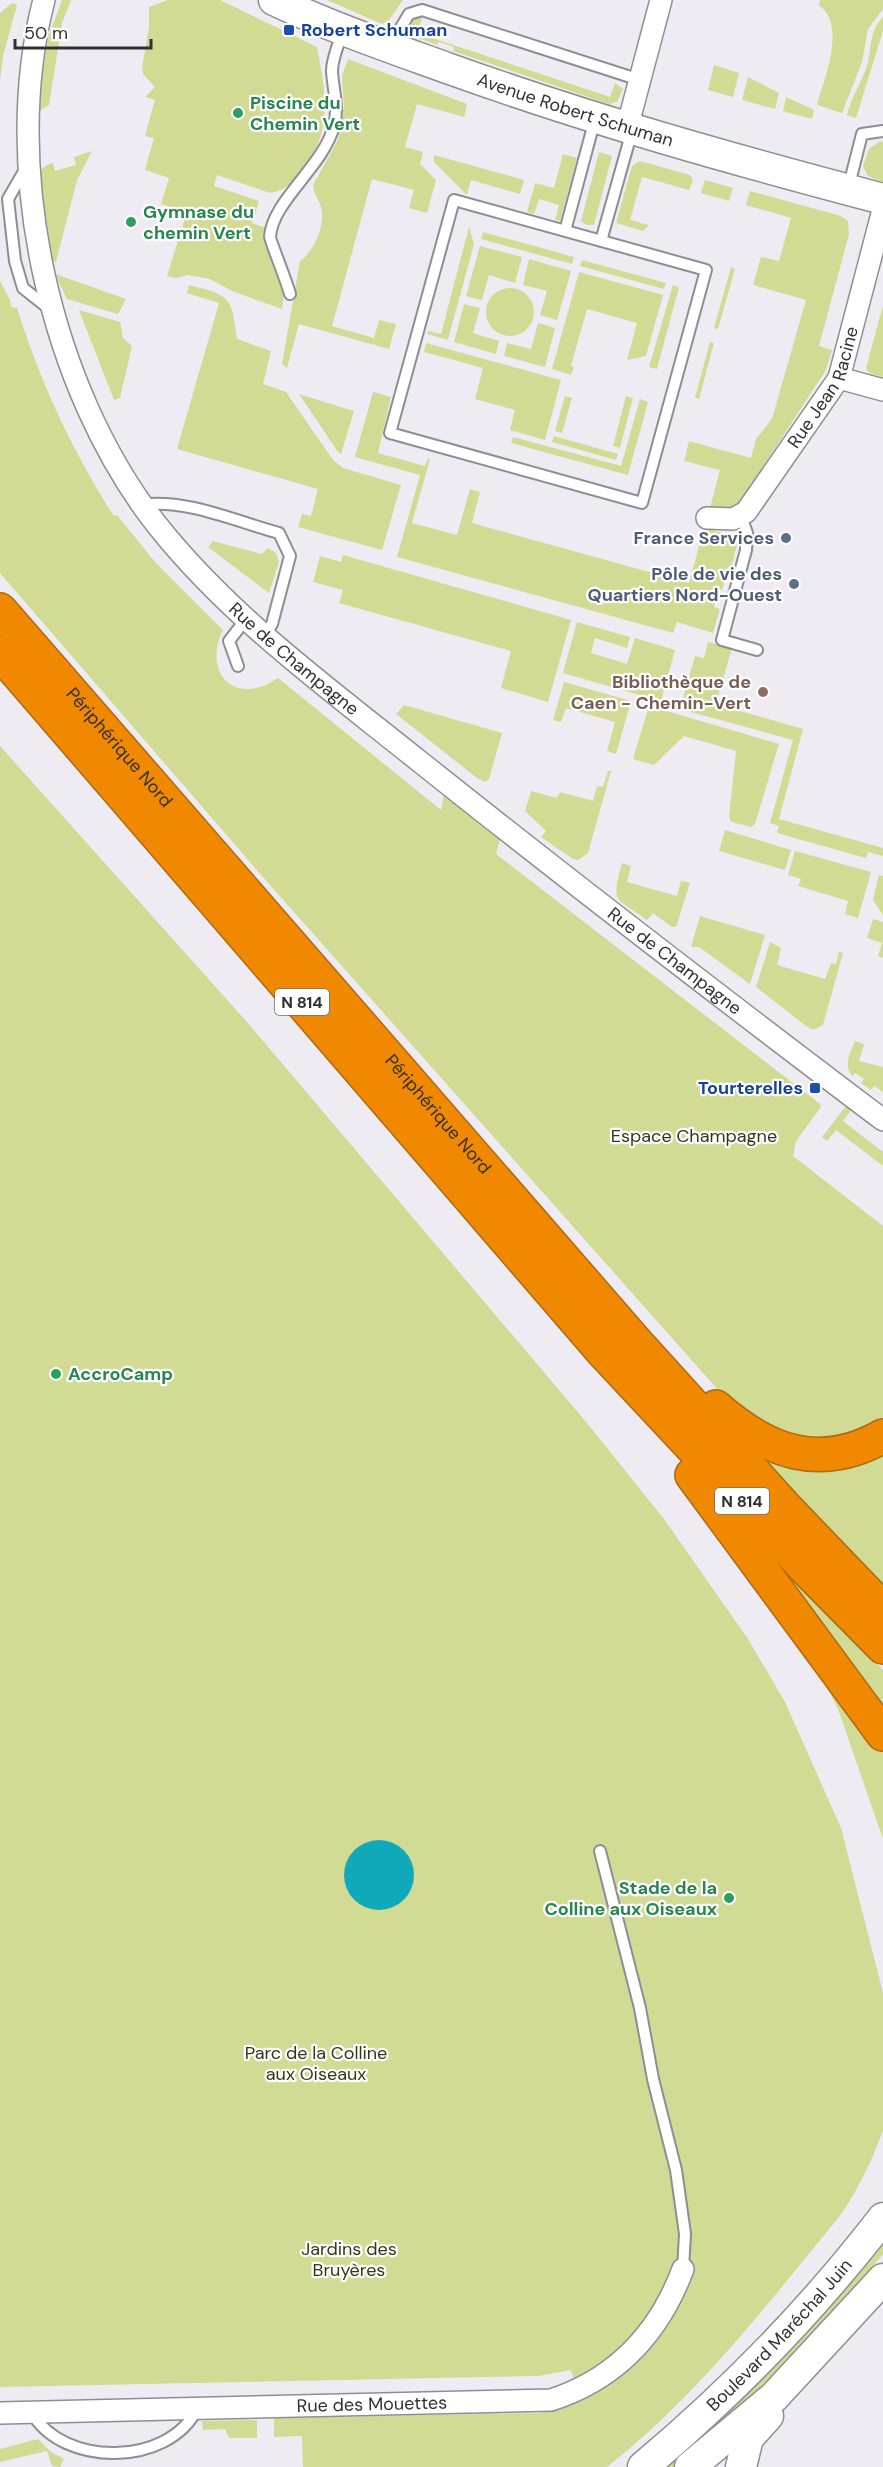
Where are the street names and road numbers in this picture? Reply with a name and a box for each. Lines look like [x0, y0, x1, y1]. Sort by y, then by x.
street label: Avenue Robert Schuman [474, 68, 676, 153]
street label: Rue Jean Racine [782, 324, 864, 453]
street label: Rue de Champagne [224, 597, 364, 721]
street label: Périphérique Nord [61, 682, 178, 812]
street label: Rue de Champagne [603, 902, 747, 1020]
road number: N 814 [275, 989, 329, 1015]
street label: Périphérique Nord [379, 1049, 497, 1179]
road number: N 814 [715, 1488, 769, 1514]
street label: Boulevard Maréchal Juin [701, 2254, 857, 2417]
street label: Rue des Mouettes [296, 2390, 447, 2418]

